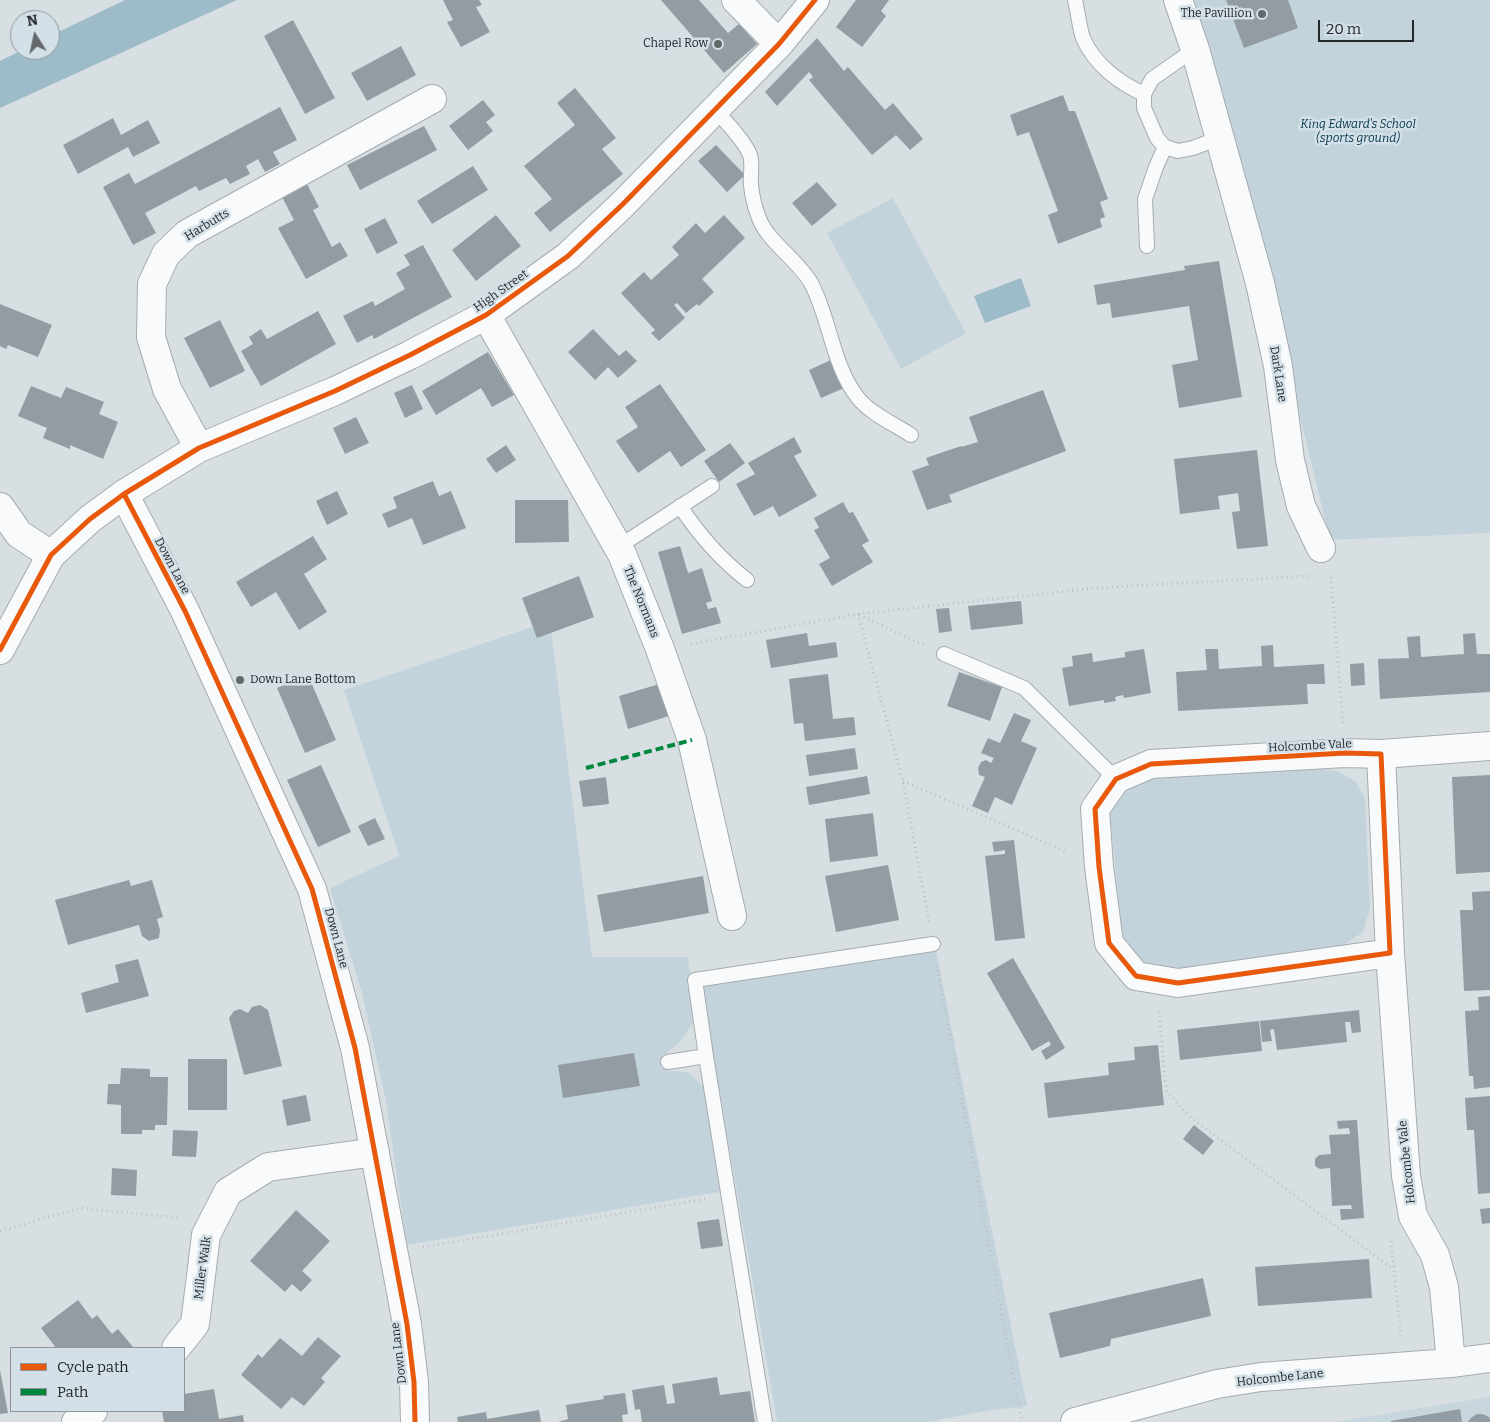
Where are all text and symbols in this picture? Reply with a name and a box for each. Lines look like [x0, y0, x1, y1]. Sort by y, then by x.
place label: The Pavillion [1181, 7, 1252, 21]
marker: The Pavillion [1256, 8, 1268, 20]
north arrow [10, 10, 60, 60]
scale bar [1320, 10, 1416, 42]
text: N [26, 11, 39, 30]
text: 20 m [1326, 20, 1361, 38]
place label: Chapel Row [643, 37, 708, 51]
marker: Chapel Row [712, 38, 724, 50]
park label: King Edward's School (sports ground) [1300, 118, 1416, 146]
street label: Harbutts [182, 206, 232, 244]
street label: High Street [471, 267, 531, 315]
street label: Dark Lane [1266, 345, 1290, 403]
street label: Down Lane [151, 535, 193, 597]
street label: The Normans [620, 564, 662, 640]
place label: Down Lane Bottom [250, 673, 356, 687]
marker: Down Lane Bottom [234, 674, 246, 686]
street label: Holcombe Vale [1268, 737, 1352, 755]
street label: Down Lane [321, 906, 351, 970]
street label: Holcombe Vale [1395, 1120, 1419, 1204]
street label: Miller Walk [191, 1236, 215, 1300]
street label: Down Lane [388, 1321, 410, 1385]
legend [10, 1347, 185, 1412]
text: Cycle path [57, 1358, 129, 1376]
street label: Holcombe Lane [1236, 1366, 1324, 1390]
text: Path [57, 1383, 88, 1401]

